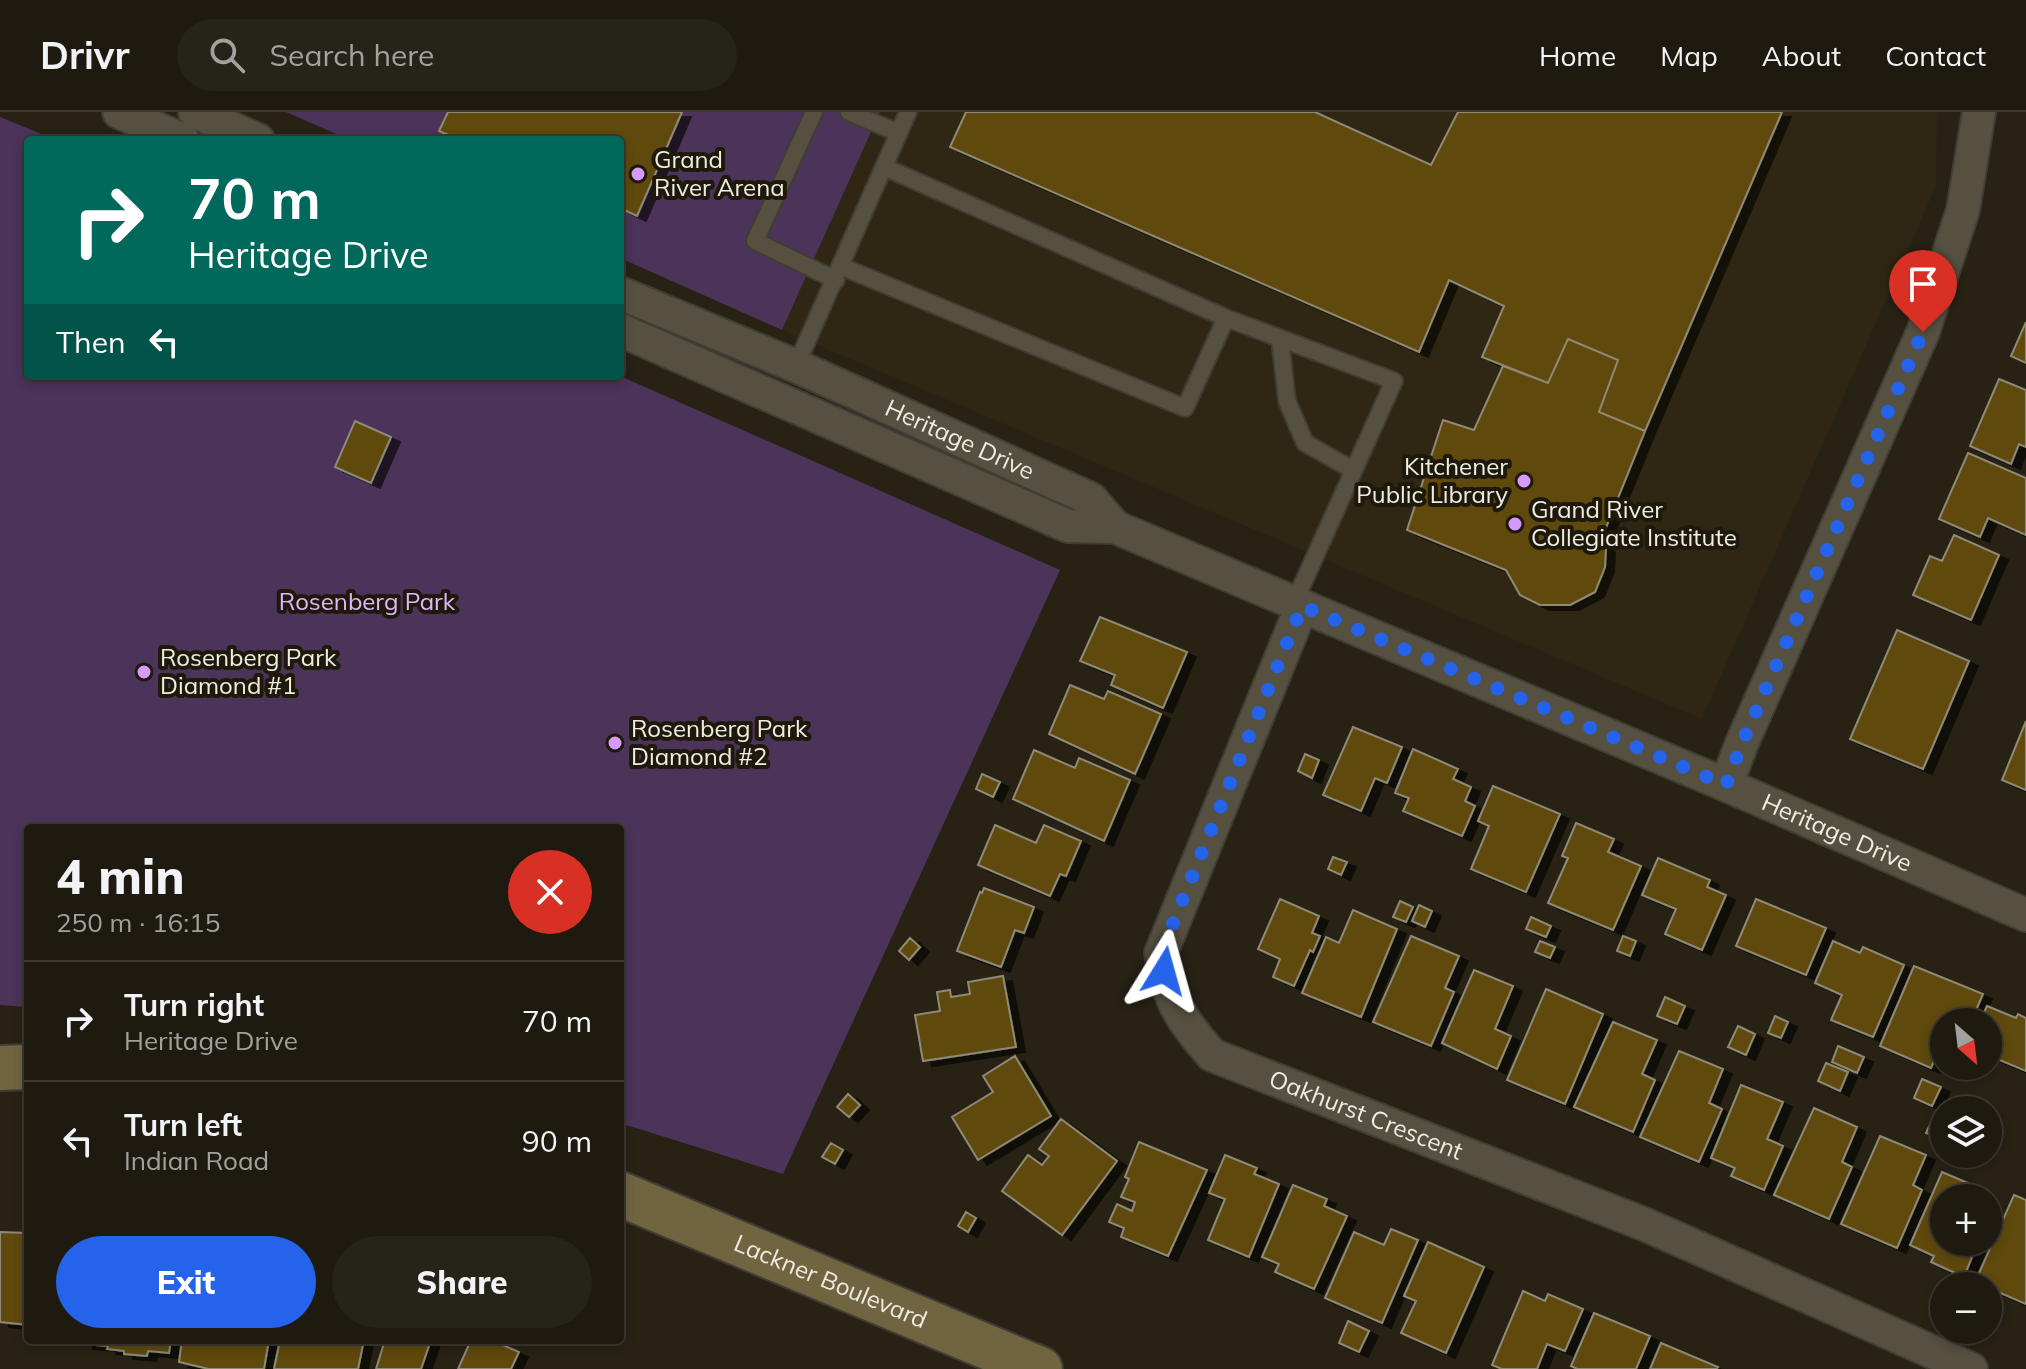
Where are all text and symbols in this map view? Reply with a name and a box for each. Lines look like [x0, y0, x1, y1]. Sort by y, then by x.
search box [177, 19, 737, 91]
text: Drivr [40, 31, 129, 79]
icon: search [205, 33, 249, 77]
text: Search here [269, 36, 434, 74]
text: Home [1539, 38, 1616, 73]
text: Map [1660, 38, 1718, 73]
text: About [1762, 38, 1841, 73]
text: Contact [1885, 38, 1986, 73]
place label: Grand River Arena [654, 144, 785, 202]
text: 70 m [188, 163, 321, 233]
marker: Grand River Arena [629, 165, 647, 183]
icon: right [56, 168, 160, 272]
text: Heritage Drive [188, 232, 429, 277]
pin [1889, 250, 1957, 332]
icon: arrive [1901, 262, 1945, 306]
icon: left [142, 320, 186, 364]
text: Then [56, 323, 126, 361]
street label: Heritage Drive [881, 392, 1039, 486]
place label: Kitchener Public Library [1356, 451, 1508, 509]
marker: Kitchener Public Library [1515, 472, 1533, 490]
place label: Grand River Collegiate Institute [1531, 494, 1737, 552]
marker: Grand River Collegiate Institute [1506, 515, 1524, 533]
park label: Rosenberg Park [279, 586, 456, 616]
place label: Rosenberg Park Diamond #1 [160, 642, 337, 700]
marker: Rosenberg Park Diamond #1 [135, 663, 153, 681]
place label: Rosenberg Park Diamond #2 [631, 713, 808, 771]
marker: Rosenberg Park Diamond #2 [606, 734, 624, 752]
street label: Heritage Drive [1758, 786, 1917, 878]
text: 4 min [56, 846, 185, 906]
button: close [508, 850, 592, 934]
text: 250 m · 16:15 [56, 906, 220, 939]
position arrow [1122, 929, 1206, 1013]
text: Turn right [124, 986, 264, 1024]
icon: right [56, 999, 100, 1043]
text: 70 m [522, 1002, 592, 1040]
north arrow [1930, 1008, 2002, 1080]
map controls [1930, 1008, 2002, 1344]
text: Heritage Drive [124, 1024, 298, 1057]
street label: Oakhurst Crescent [1265, 1063, 1467, 1166]
button: layers [1930, 1096, 2002, 1168]
text: Turn left [124, 1106, 242, 1144]
icon: left [56, 1119, 100, 1163]
text: 90 m [522, 1122, 592, 1160]
text: Indian Road [124, 1144, 269, 1177]
button: + [1930, 1184, 2002, 1256]
street label: Lackner Boulevard [730, 1227, 932, 1334]
button: Exit [56, 1236, 316, 1328]
button: Share [332, 1236, 592, 1328]
button: − [1930, 1272, 2002, 1344]

